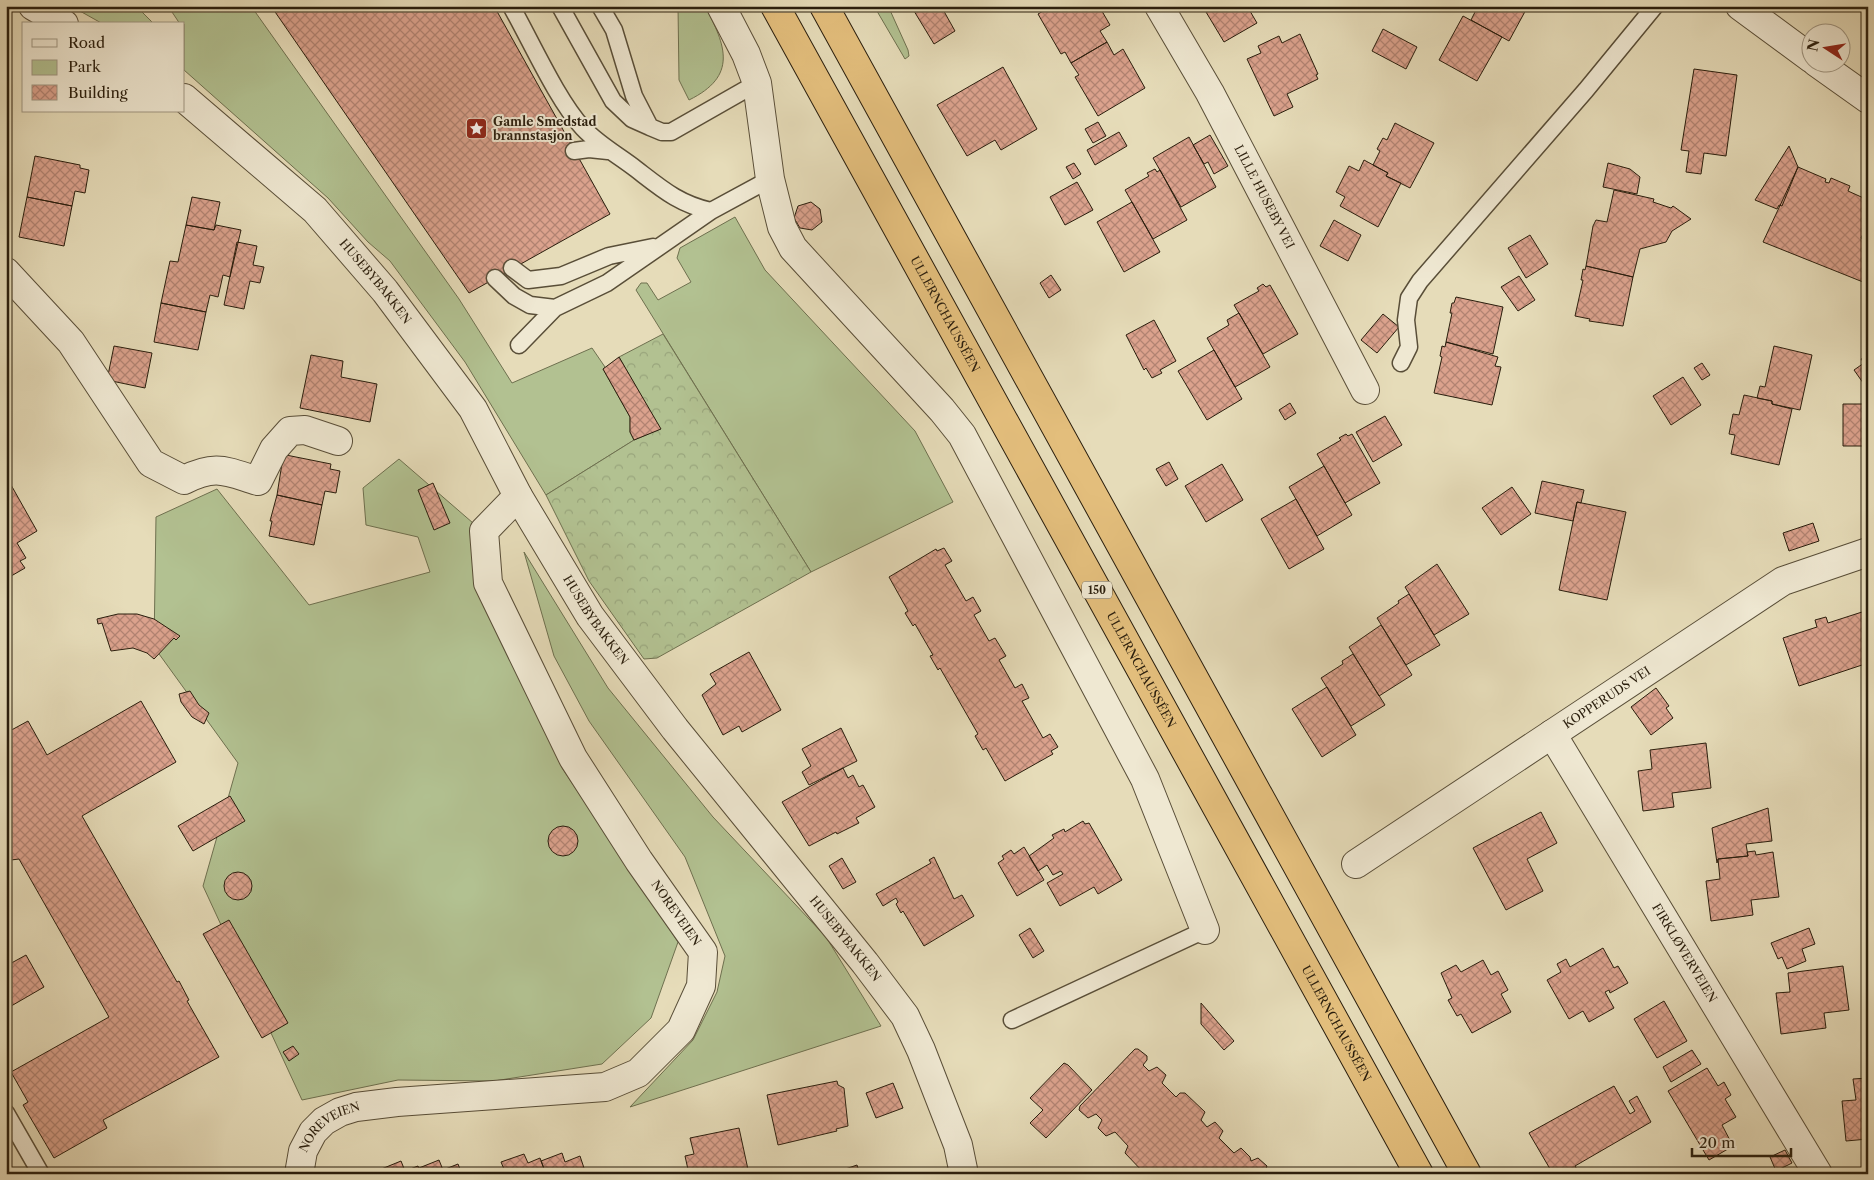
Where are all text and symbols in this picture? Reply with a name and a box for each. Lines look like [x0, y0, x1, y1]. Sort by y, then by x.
legend [22, 22, 185, 112]
north arrow [1802, 22, 1852, 72]
text: Road [68, 33, 105, 52]
text: N [1803, 37, 1823, 53]
text: Park [68, 57, 102, 76]
text: Building [68, 83, 128, 102]
place label: Gamle Smedstad brannstasjon [492, 114, 597, 143]
place icon: Gamle Smedstad brannstasjon [465, 117, 489, 141]
street label: LILLE HUSEBY VEI [1231, 142, 1298, 251]
street label: HUSEBYBAKKEN [336, 236, 415, 327]
street label: ULLERNCHAUSSÉEN [907, 253, 983, 375]
street label: HUSEBYBAKKEN [560, 572, 632, 668]
road number: 150 [1082, 582, 1112, 598]
street label: ULLERNCHAUSSÉEN [1103, 609, 1179, 730]
street label: KOPPERUDS VEI [1560, 663, 1653, 732]
street label: NOREVEIEN [648, 877, 704, 948]
street label: HUSEBYBAKKEN [807, 893, 884, 984]
street label: FIRKLØVERVEIEN [1649, 901, 1721, 1005]
street label: ULLERNCHAUSSÉEN [1299, 963, 1374, 1084]
street label: NOREVEIEN [296, 1098, 362, 1155]
scale bar [1692, 1125, 1790, 1157]
text: 20 m [1699, 1133, 1735, 1152]

